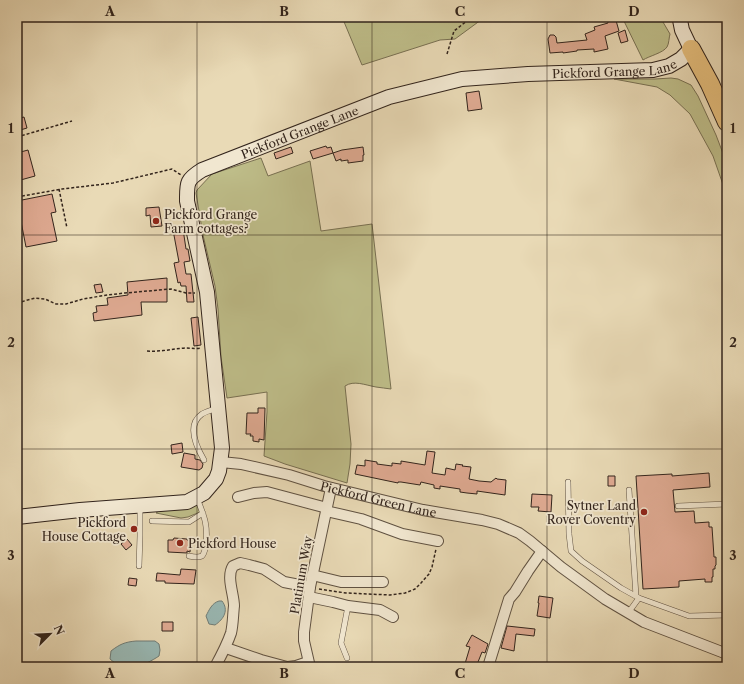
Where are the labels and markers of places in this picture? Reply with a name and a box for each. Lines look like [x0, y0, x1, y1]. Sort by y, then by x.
place label: Pickford Grange Farm cottages? [164, 207, 257, 236]
marker: Pickford Grange Farm cottages? [151, 216, 161, 226]
place label: Sytner Land Rover Coventry [547, 498, 637, 527]
marker: Sytner Land Rover Coventry [639, 507, 649, 517]
place label: Pickford House Cottage [42, 515, 127, 544]
marker: Pickford House Cottage [129, 524, 139, 534]
place label: Pickford House [188, 536, 277, 551]
marker: Pickford House [175, 538, 185, 548]

